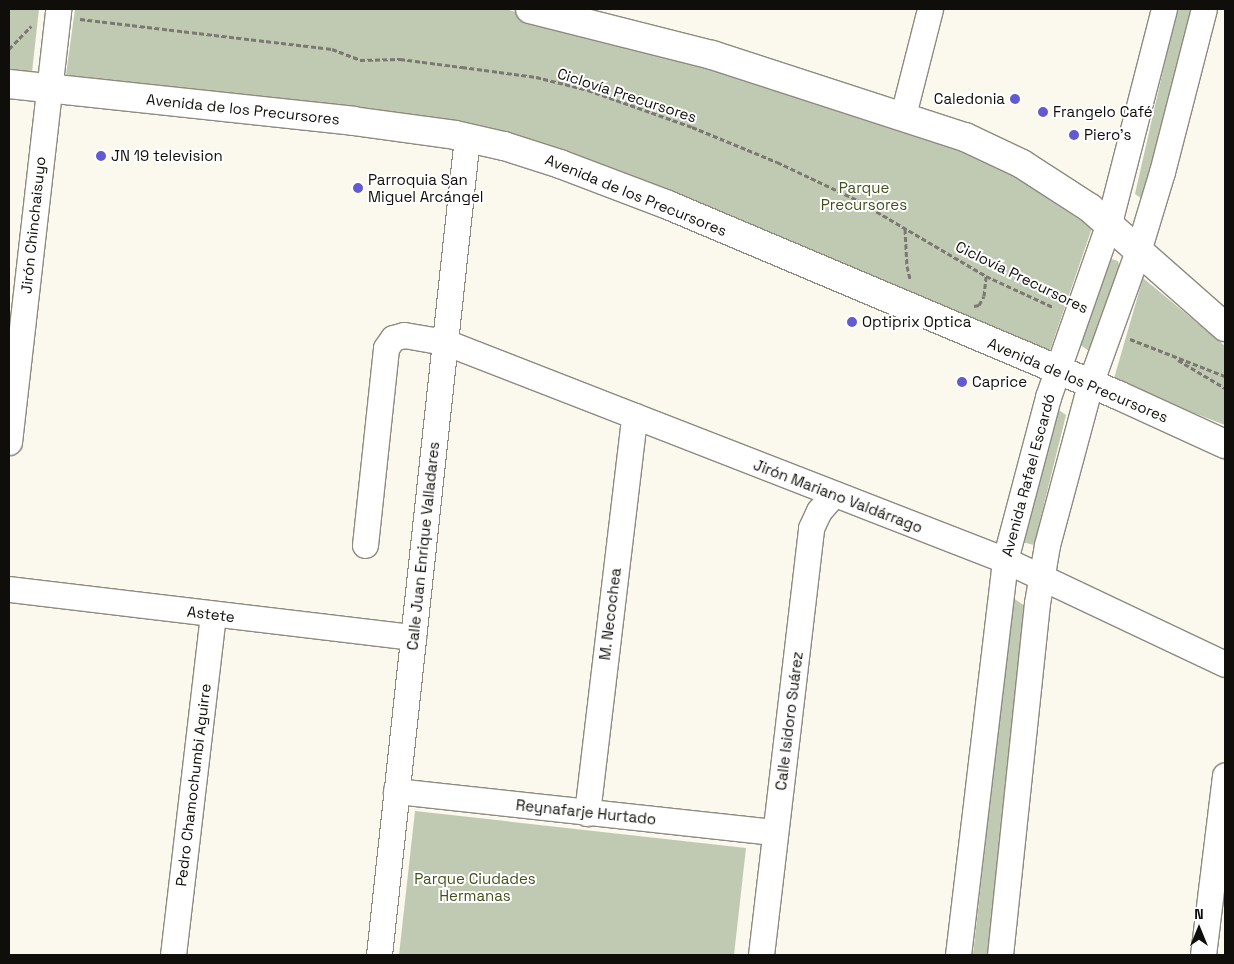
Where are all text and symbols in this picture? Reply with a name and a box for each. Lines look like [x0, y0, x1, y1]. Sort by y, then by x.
street label: Ciclovía Precursores [555, 64, 699, 126]
street label: Avenida de los Precursores [145, 90, 341, 128]
place label: Caledonia [934, 90, 1005, 108]
marker: Caledonia [1009, 93, 1021, 105]
place label: Frangelo Café [1053, 103, 1153, 121]
marker: Frangelo Café [1037, 106, 1049, 118]
place label: Piero's [1084, 126, 1131, 144]
marker: Piero's [1068, 129, 1080, 141]
place label: JN 19 television [111, 147, 223, 165]
marker: JN 19 television [95, 150, 107, 162]
street label: Avenida de los Precursores [543, 150, 729, 240]
street label: Jirón Chinchaisuyo [17, 155, 49, 295]
place label: Parroquia San Miguel Arcángel [368, 170, 484, 205]
park label: Parque Precursores [821, 178, 907, 213]
marker: Parroquia San Miguel Arcángel [352, 182, 364, 194]
street label: Ciclovía Precursores [953, 237, 1091, 317]
place label: Optiprix Optica [862, 313, 971, 331]
marker: Optiprix Optica [846, 316, 858, 328]
street label: Avenida de los Precursores [985, 334, 1171, 426]
place label: Caprice [972, 373, 1027, 391]
marker: Caprice [956, 376, 968, 388]
street label: Avenida Rafael Escardó [998, 392, 1058, 558]
street label: Calle Juan Enrique Valladares [403, 441, 443, 651]
street label: Jirón Mariano Valdárrago [751, 455, 925, 537]
street label: M. Necochea [595, 567, 625, 661]
street label: Astete [186, 602, 236, 626]
street label: Calle Isidoro Suárez [772, 651, 806, 791]
street label: Pedro Chamochumbi Aguirre [172, 682, 214, 888]
street label: Reynafarje Hurtado [515, 796, 657, 828]
park label: Parque Ciudades Hermanas [414, 869, 536, 904]
north arrow [1174, 904, 1224, 954]
text: N [1194, 905, 1204, 923]

